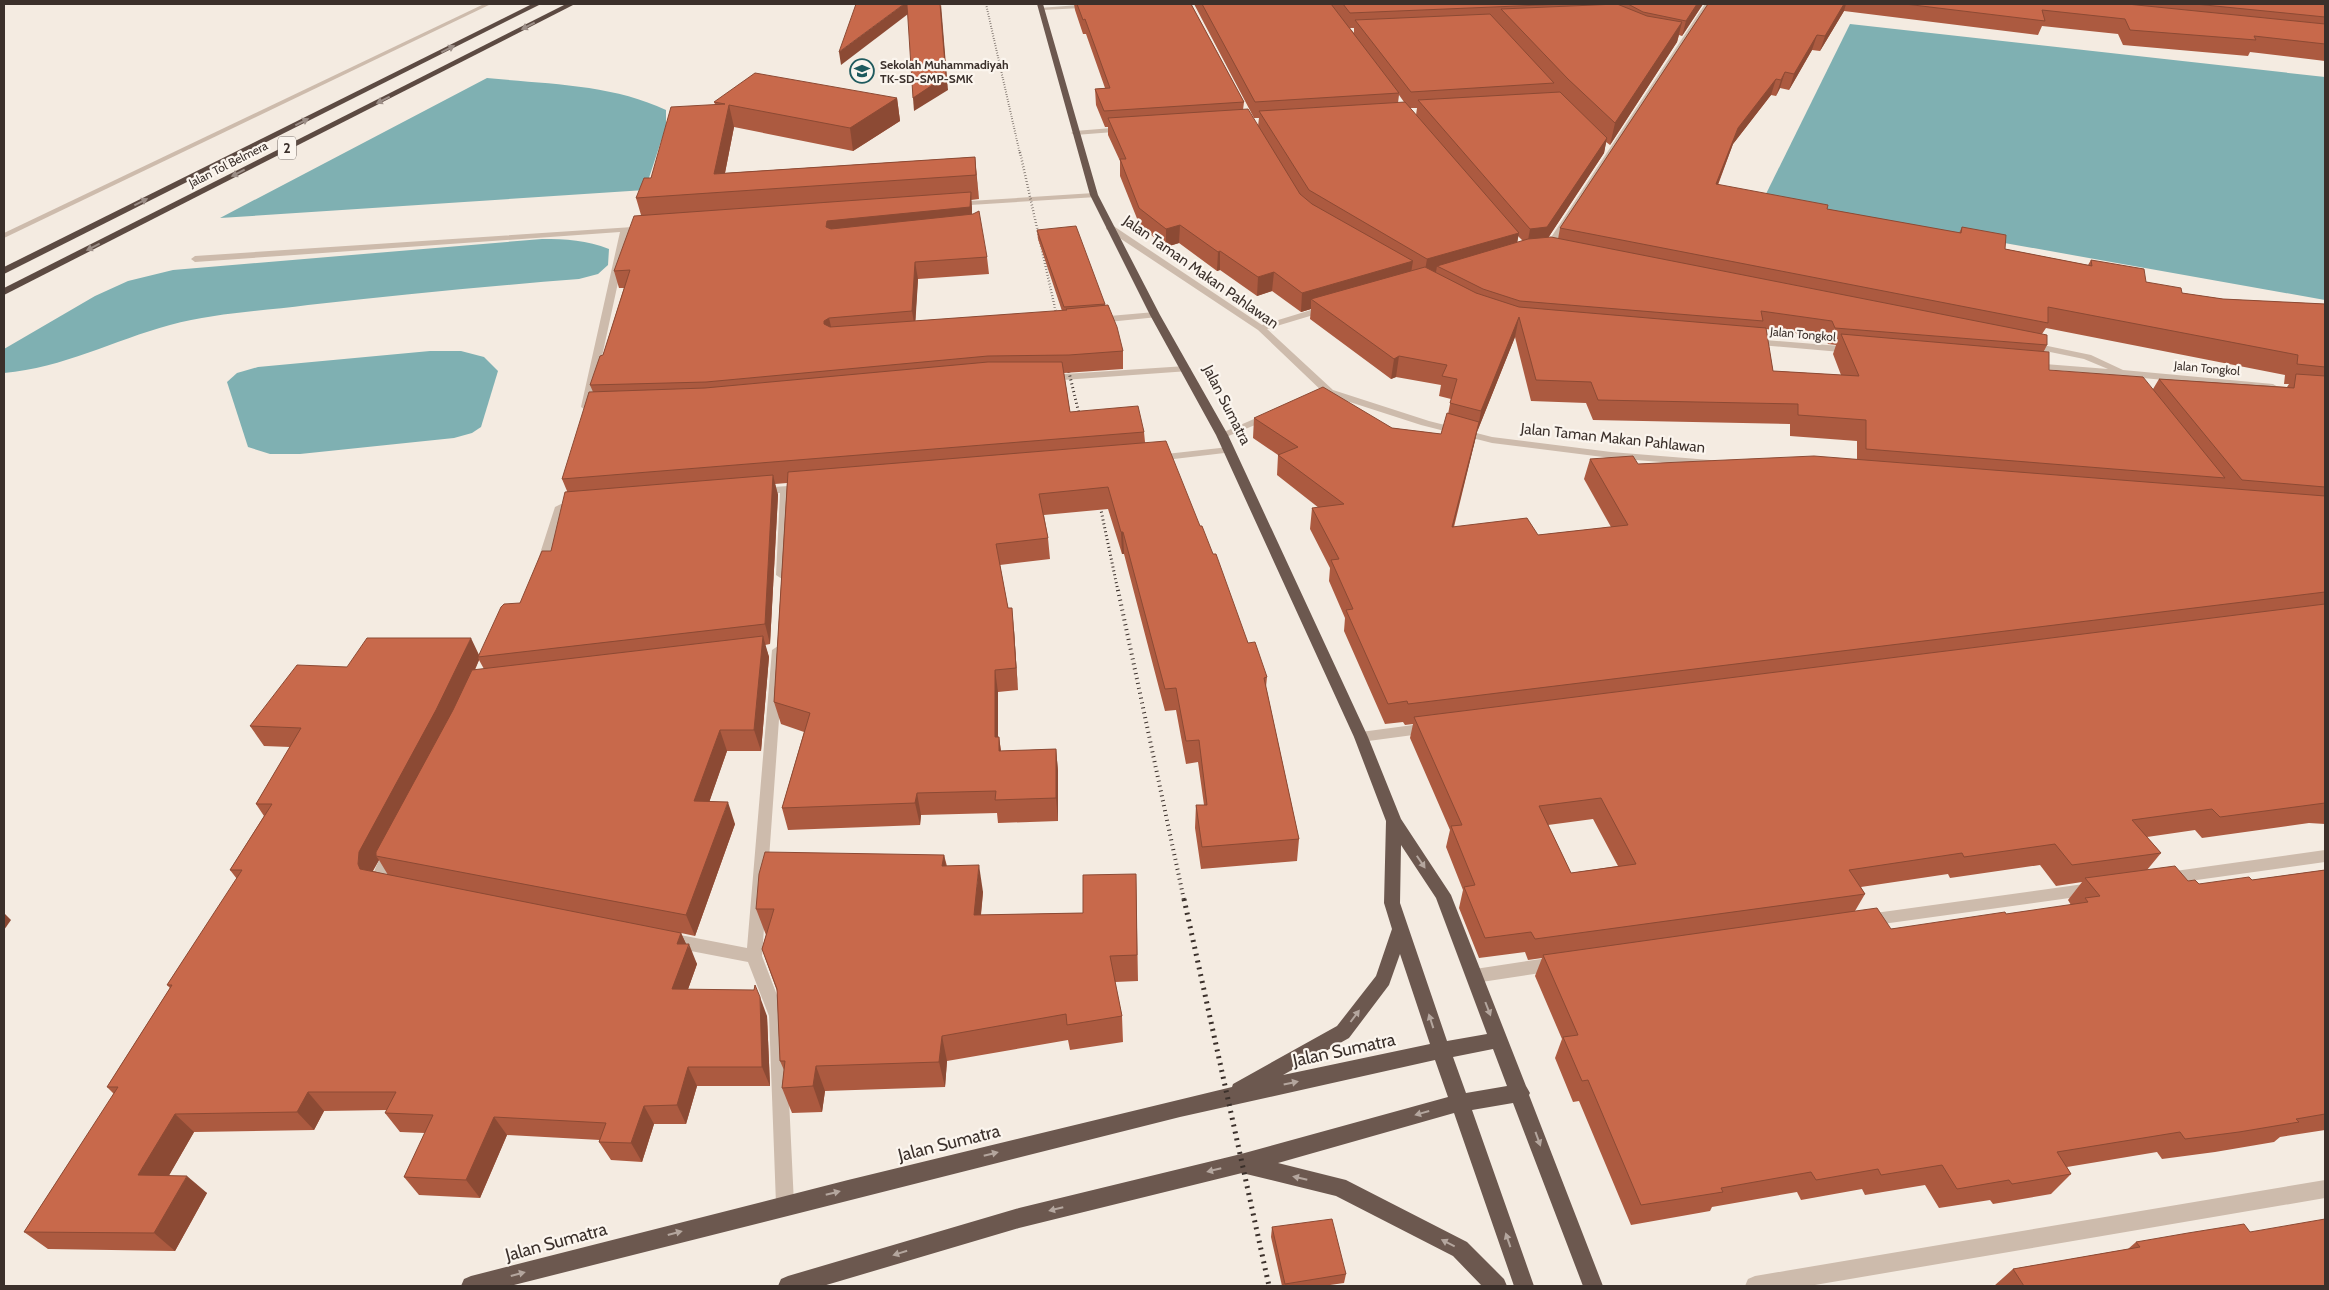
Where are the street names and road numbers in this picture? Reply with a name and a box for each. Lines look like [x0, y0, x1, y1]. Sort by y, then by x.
road number: 2 [278, 136, 296, 160]
street label: Jalan Tol Belmera [185, 138, 270, 191]
street label: Jalan Taman Makan Pahlawan [1119, 211, 1282, 333]
street label: Jalan Tongkol [1768, 324, 1837, 344]
street label: Jalan Tongkol [2172, 358, 2241, 378]
street label: Jalan Sumatra [1199, 361, 1255, 449]
street label: Jalan Taman Makan Pahlawan [1519, 419, 1706, 457]
street label: Jalan Sumatra [1290, 1028, 1398, 1072]
street label: Jalan Sumatra [895, 1120, 1003, 1167]
street label: Jalan Sumatra [502, 1218, 610, 1266]

